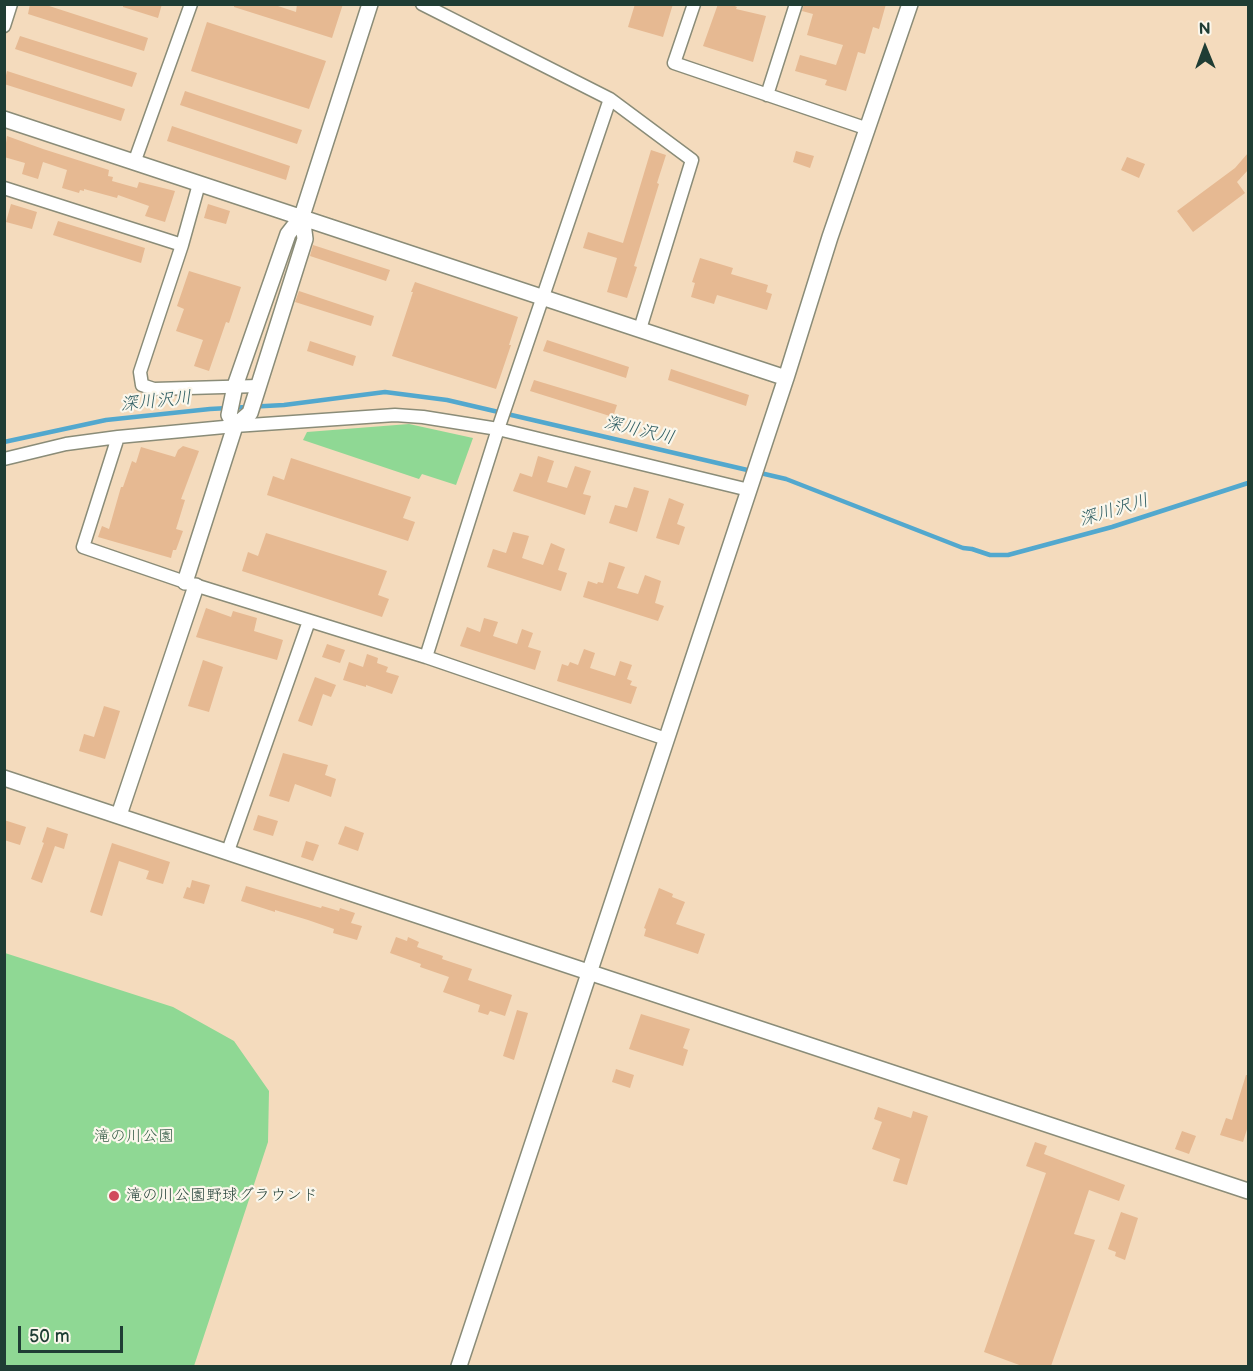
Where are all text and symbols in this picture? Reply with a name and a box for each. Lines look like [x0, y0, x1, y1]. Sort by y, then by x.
north arrow [1175, 18, 1235, 78]
text: N [1198, 20, 1211, 39]
water label: 深川沢川 [119, 387, 193, 417]
water label: 深川沢川 [601, 412, 677, 450]
water label: 深川沢川 [1076, 490, 1152, 532]
park label: 滝の川公園 [94, 1127, 174, 1147]
place label: 滝の川公園野球グラウンド [126, 1186, 318, 1206]
marker: 滝の川公園野球グラウンド [107, 1189, 121, 1203]
scale bar [21, 1314, 126, 1352]
text: 50 m [29, 1326, 70, 1347]

